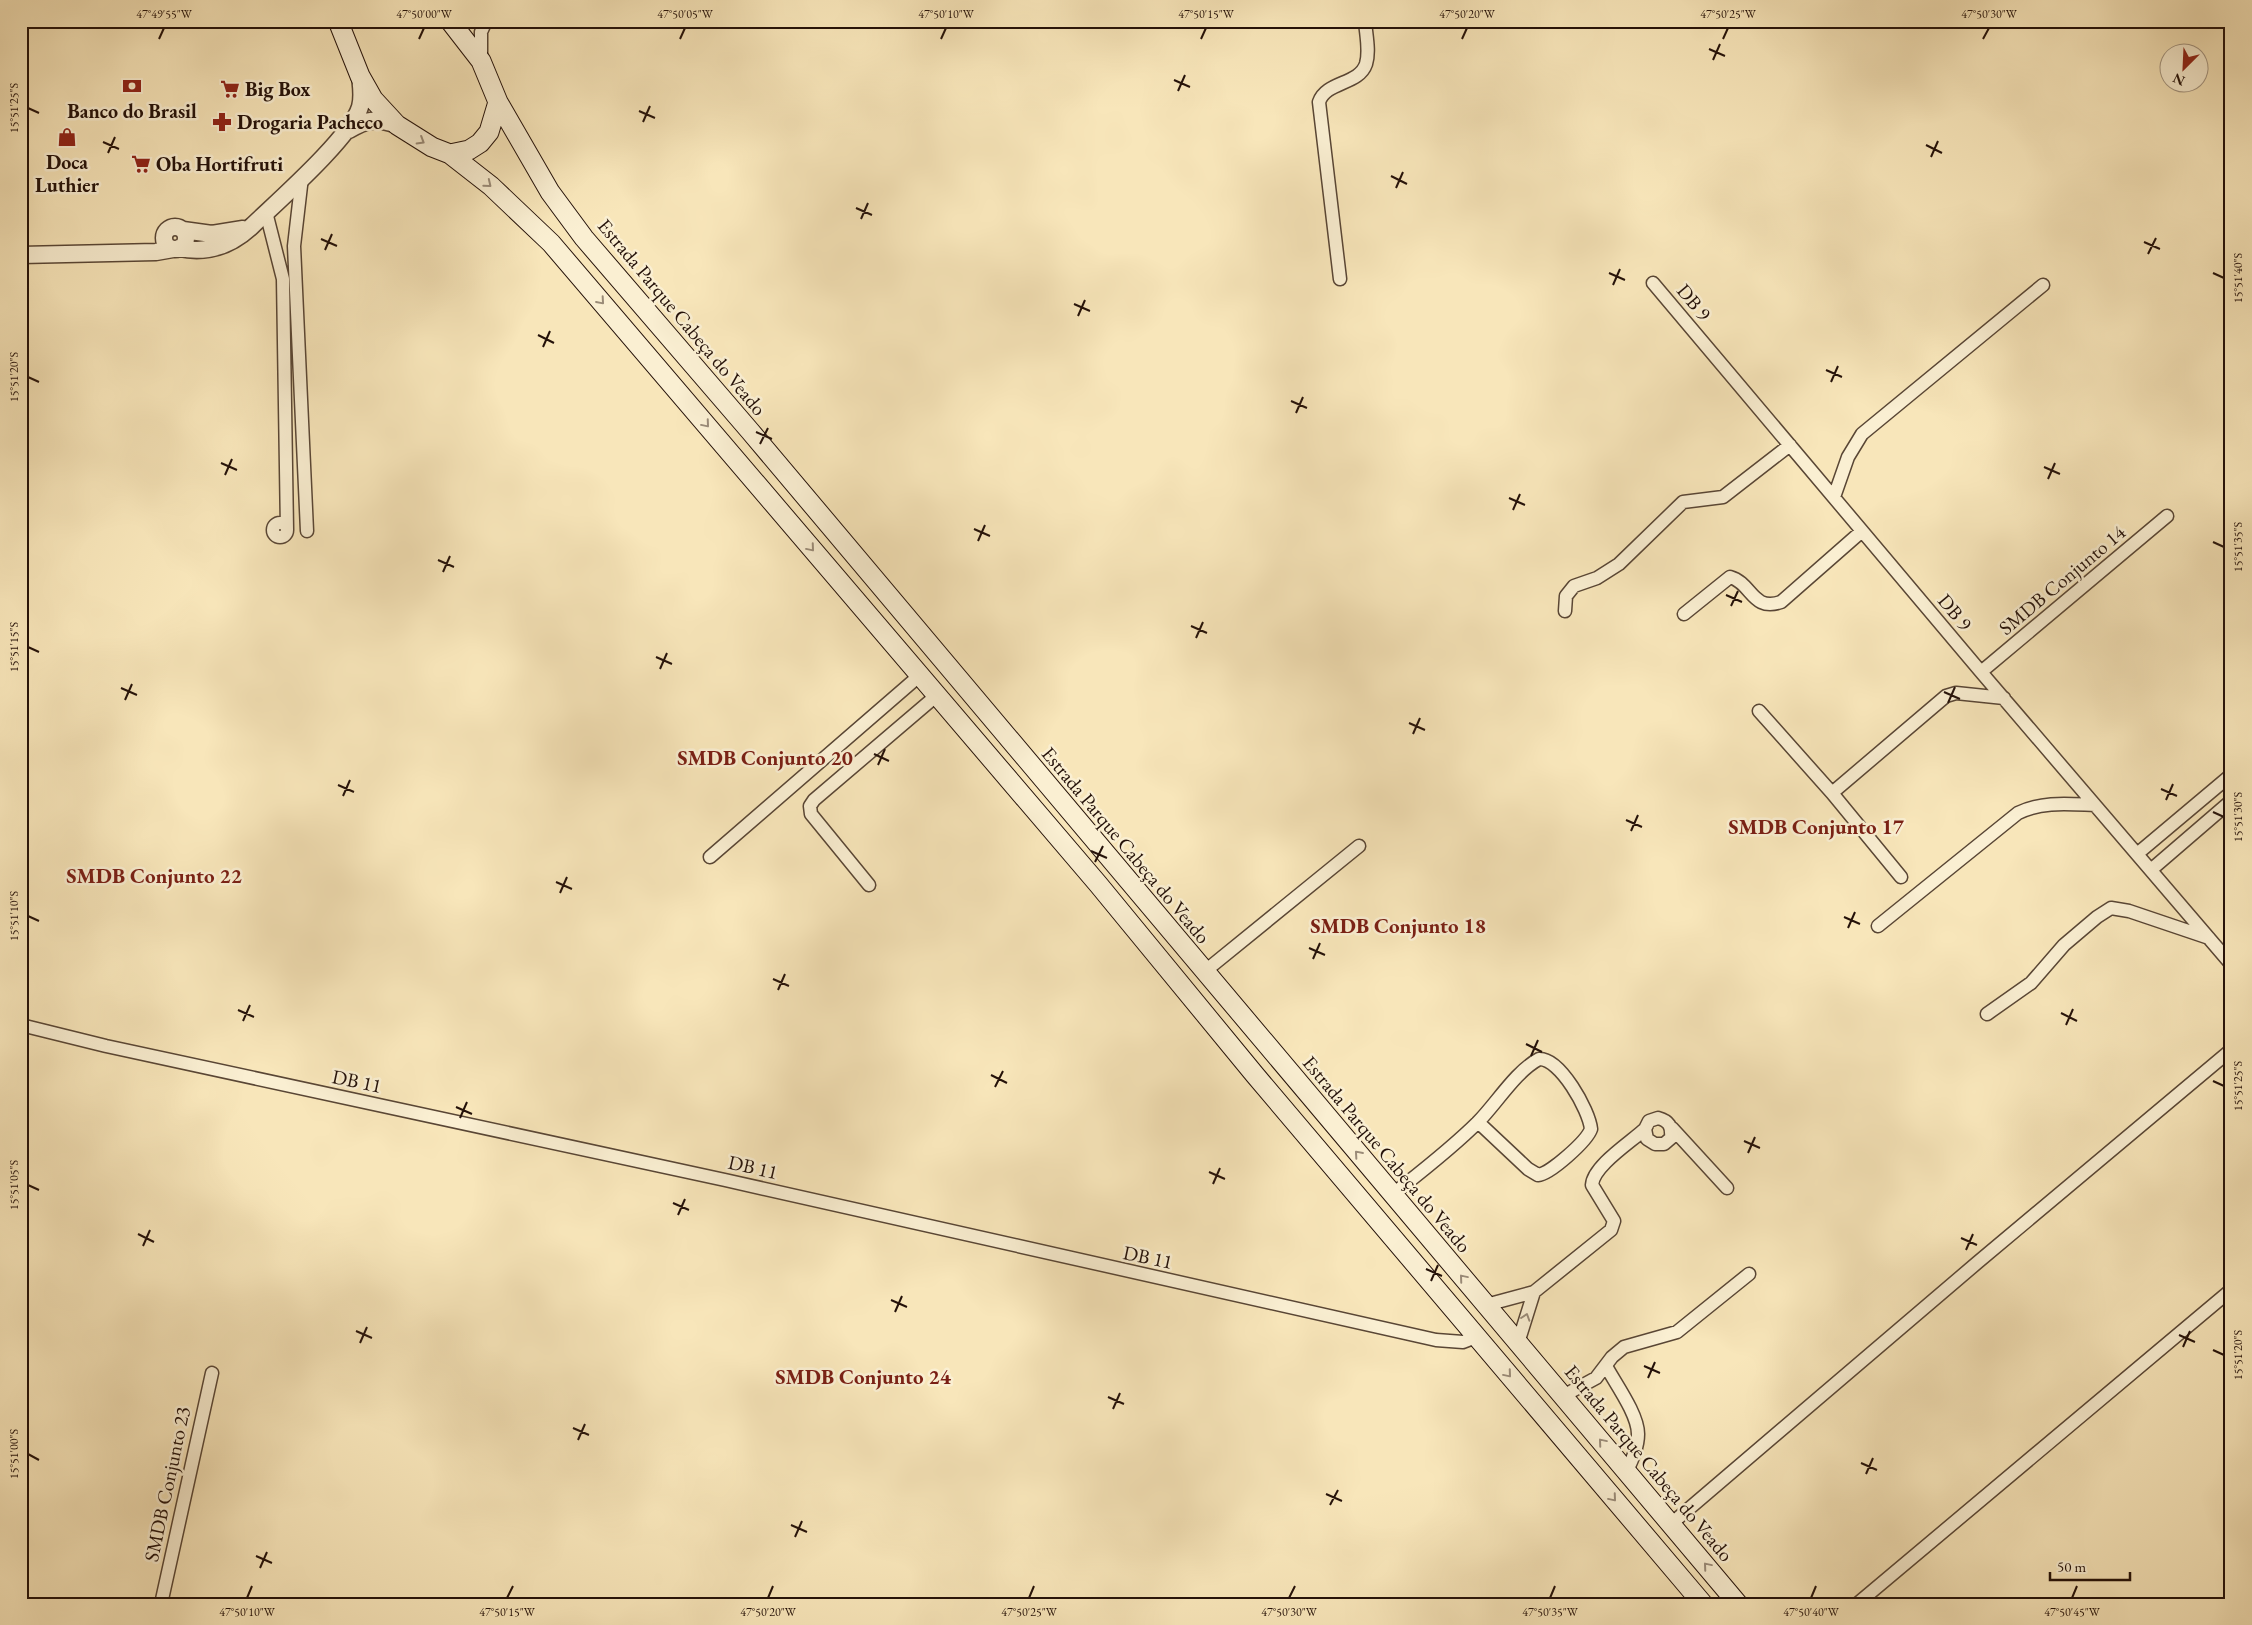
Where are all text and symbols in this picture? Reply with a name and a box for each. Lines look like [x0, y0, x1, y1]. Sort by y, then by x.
text: 47°49'55"W [136, 6, 193, 22]
text: 47°50'00"W [396, 6, 453, 22]
text: 47°50'05"W [657, 6, 714, 22]
text: 47°50'10"W [918, 6, 975, 22]
text: 47°50'15"W [1178, 6, 1235, 22]
text: 47°50'20"W [1439, 6, 1496, 22]
text: 47°50'25"W [1700, 6, 1757, 22]
text: 47°50'30"W [1961, 6, 2018, 22]
north arrow [2160, 42, 2210, 92]
text: N [2169, 69, 2188, 90]
bank icon: Banco do Brasil [121, 75, 143, 97]
place label: Big Box [245, 76, 310, 102]
supermarket icon: Big Box [219, 78, 241, 100]
text: 15°51'25"S [6, 83, 22, 133]
place label: Banco do Brasil [67, 98, 197, 124]
place label: Drogaria Pacheco [237, 109, 383, 135]
pharmacy icon: Drogaria Pacheco [211, 111, 233, 133]
shop icon: Doca Luthier [56, 126, 78, 148]
one-way arrow [416, 134, 425, 144]
place label: Doca Luthier [35, 149, 100, 198]
place label: Oba Hortifruti [156, 151, 283, 177]
supermarket icon: Oba Hortifruti [130, 153, 152, 175]
one-way arrow [482, 178, 491, 186]
street label: Estrada Parque Cabeça do Veado [592, 213, 772, 421]
text: 15°51'40"S [2230, 253, 2246, 303]
street label: DB 9 [1671, 278, 1717, 326]
one-way arrow [595, 295, 604, 304]
text: 15°51'20"S [6, 352, 22, 402]
one-way arrow [700, 419, 709, 428]
street label: SMDB Conjunto 14 [1993, 519, 2131, 641]
text: 15°51'35"S [2230, 522, 2246, 572]
one-way arrow [806, 543, 815, 552]
street label: DB 9 [1932, 588, 1978, 636]
text: 15°51'15"S [6, 622, 22, 672]
street label: Estrada Parque Cabeça do Veado [1036, 741, 1216, 949]
district label: SMDB Conjunto 20 [677, 744, 853, 771]
text: 15°51'30"S [2230, 792, 2246, 842]
district label: SMDB Conjunto 17 [1728, 813, 1905, 840]
district label: SMDB Conjunto 22 [66, 862, 242, 889]
text: 15°51'10"S [6, 891, 22, 941]
district label: SMDB Conjunto 18 [1310, 912, 1486, 939]
street label: Estrada Parque Cabeça do Veado [1297, 1050, 1477, 1258]
text: 15°51'25"S [2230, 1061, 2246, 1111]
street label: DB 11 [330, 1063, 384, 1099]
street label: DB 11 [726, 1149, 780, 1185]
one-way arrow [1355, 1150, 1364, 1159]
text: 15°51'05"S [6, 1160, 22, 1210]
street label: DB 11 [1121, 1239, 1175, 1275]
one-way arrow [1461, 1275, 1469, 1284]
one-way arrow [1520, 1314, 1530, 1322]
text: 15°51'20"S [2230, 1330, 2246, 1380]
street label: Estrada Parque Cabeça do Veado [1559, 1359, 1739, 1567]
district label: SMDB Conjunto 24 [775, 1363, 952, 1390]
one-way arrow [1503, 1368, 1512, 1377]
street label: SMDB Conjunto 23 [138, 1404, 196, 1564]
text: 15°51'00"S [6, 1429, 22, 1479]
one-way arrow [1599, 1439, 1608, 1448]
one-way arrow [1607, 1492, 1615, 1501]
scale bar [2050, 1550, 2130, 1582]
text: 50 m [2057, 1557, 2086, 1576]
one-way arrow [1703, 1563, 1712, 1572]
text: 47°50'10"W [219, 1604, 276, 1620]
text: 47°50'15"W [479, 1604, 536, 1620]
text: 47°50'20"W [740, 1604, 797, 1620]
text: 47°50'25"W [1001, 1604, 1058, 1620]
text: 47°50'30"W [1261, 1604, 1318, 1620]
text: 47°50'35"W [1522, 1604, 1579, 1620]
text: 47°50'40"W [1783, 1604, 1840, 1620]
text: 47°50'45"W [2044, 1604, 2101, 1620]

